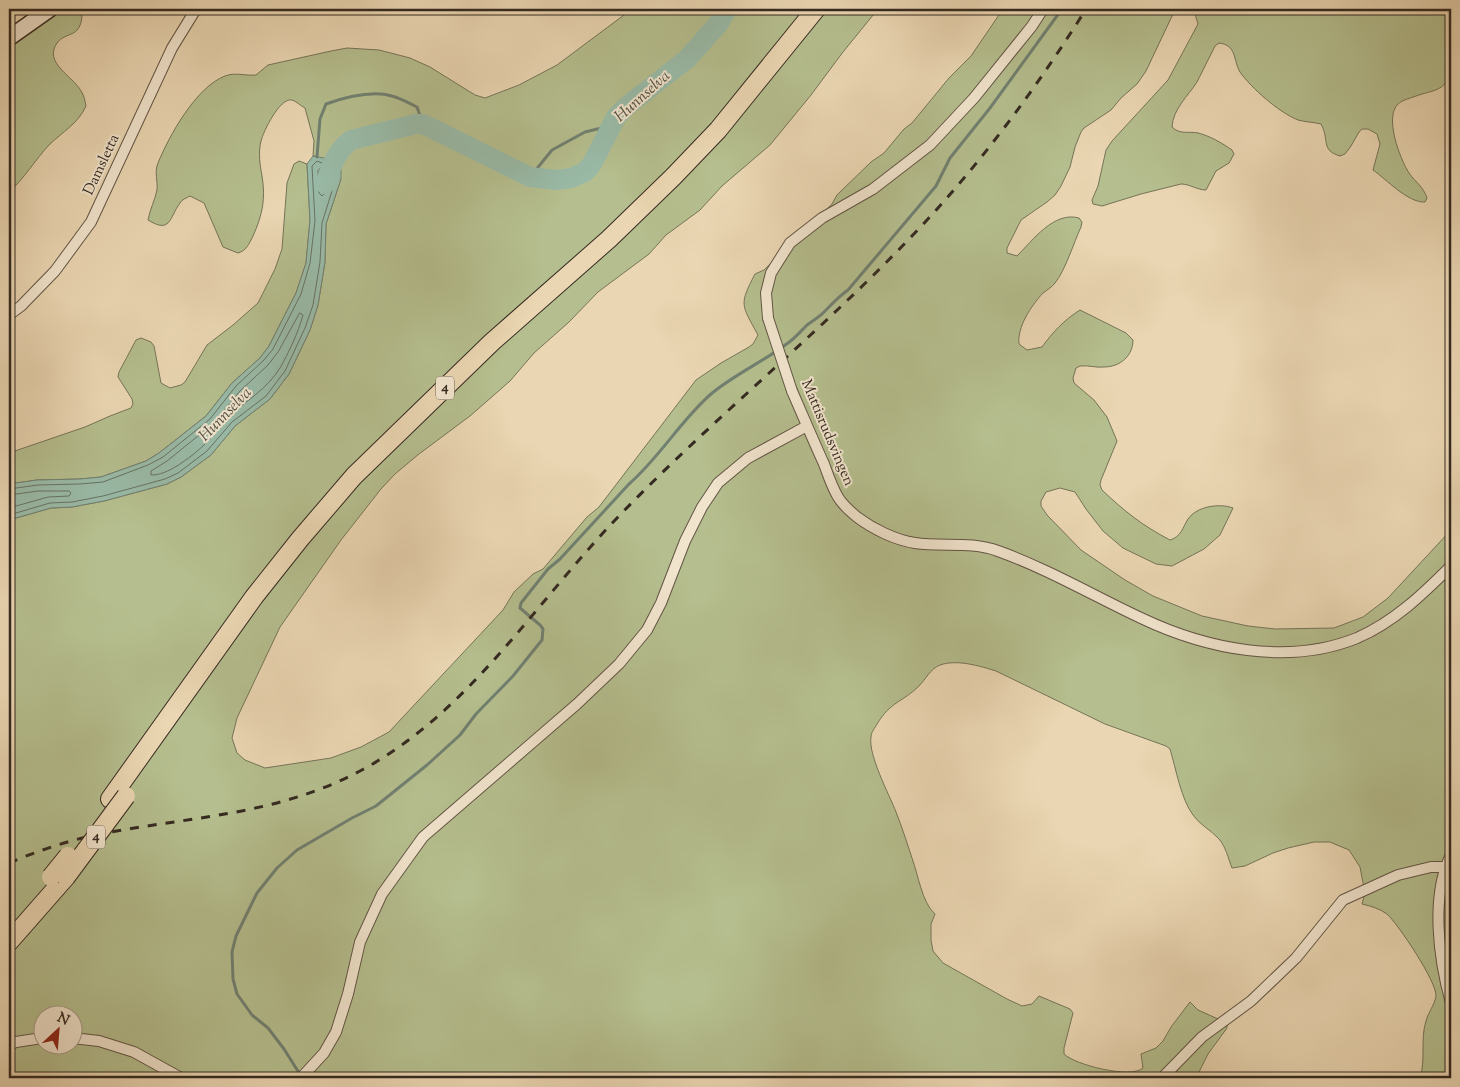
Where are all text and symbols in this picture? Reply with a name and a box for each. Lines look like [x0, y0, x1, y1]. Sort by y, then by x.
water label: Hunnselva [610, 66, 676, 128]
street label: Damsletta [79, 131, 125, 199]
road number: 4 [436, 376, 454, 399]
street label: Mattisrudsvingen [795, 377, 859, 489]
water label: Hunnselva [194, 383, 258, 447]
road number: 4 [87, 826, 105, 849]
north arrow [32, 1004, 82, 1054]
text: N [53, 1009, 72, 1032]

